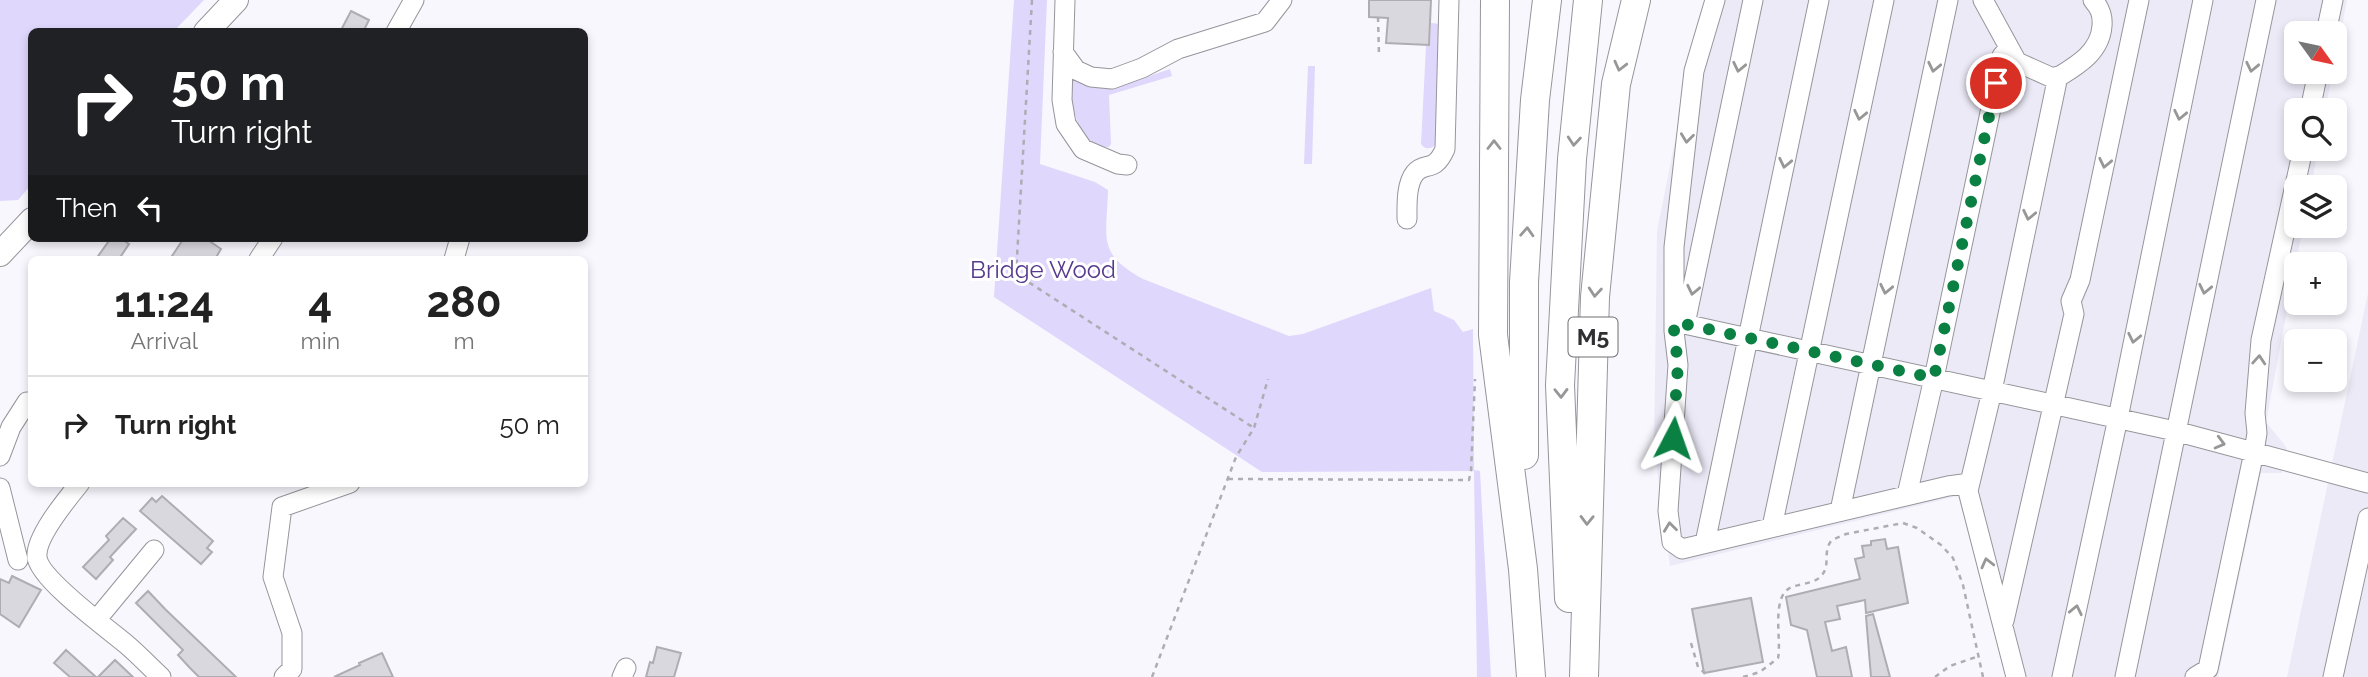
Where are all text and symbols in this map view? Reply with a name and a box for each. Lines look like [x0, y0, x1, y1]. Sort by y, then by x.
north arrow [2284, 21, 2347, 84]
map controls [2284, 21, 2347, 392]
pin [1966, 53, 2026, 113]
text: 50 m [171, 54, 286, 111]
icon: right [56, 56, 147, 147]
one-way arrow [1614, 60, 1628, 72]
one-way arrow [1732, 61, 1747, 73]
one-way arrow [1928, 61, 1942, 73]
one-way arrow [2245, 61, 2260, 73]
icon: arrive [1977, 64, 2015, 102]
button: search [2284, 98, 2347, 161]
one-way arrow [1854, 109, 1869, 121]
one-way arrow [2173, 109, 2188, 121]
text: Turn right [171, 113, 312, 150]
one-way arrow [1679, 132, 1694, 144]
one-way arrow [1567, 136, 1582, 147]
one-way arrow [1486, 139, 1502, 149]
one-way arrow [1778, 157, 1793, 169]
one-way arrow [2098, 157, 2113, 169]
button: layers [2284, 175, 2347, 238]
icon: left [131, 189, 169, 227]
text: Then [56, 193, 117, 223]
one-way arrow [2023, 209, 2038, 221]
one-way arrow [1519, 226, 1534, 237]
button: + [2284, 252, 2347, 315]
park label: Bridge Wood [970, 255, 1116, 284]
text: 11:24 [115, 278, 214, 327]
text: 4 [308, 278, 332, 327]
text: 280 [427, 278, 501, 327]
one-way arrow [1880, 283, 1894, 295]
one-way arrow [2198, 283, 2213, 295]
one-way arrow [1686, 284, 1701, 296]
one-way arrow [1588, 287, 1603, 298]
road number: M5 [1568, 318, 1618, 356]
text: Arrival [131, 327, 198, 354]
text: min [301, 327, 340, 354]
text: m [453, 327, 475, 354]
button: − [2284, 329, 2347, 392]
one-way arrow [2128, 332, 2143, 344]
one-way arrow [2251, 354, 2266, 365]
one-way arrow [1553, 388, 1569, 398]
position arrow [1636, 401, 1710, 475]
icon: right [56, 406, 94, 444]
text: Turn right [115, 410, 236, 440]
text: 50 m [499, 410, 560, 440]
one-way arrow [2214, 435, 2226, 449]
one-way arrow [1579, 515, 1595, 525]
one-way arrow [1663, 521, 1678, 532]
one-way arrow [1981, 558, 1995, 570]
one-way arrow [2068, 604, 2083, 616]

